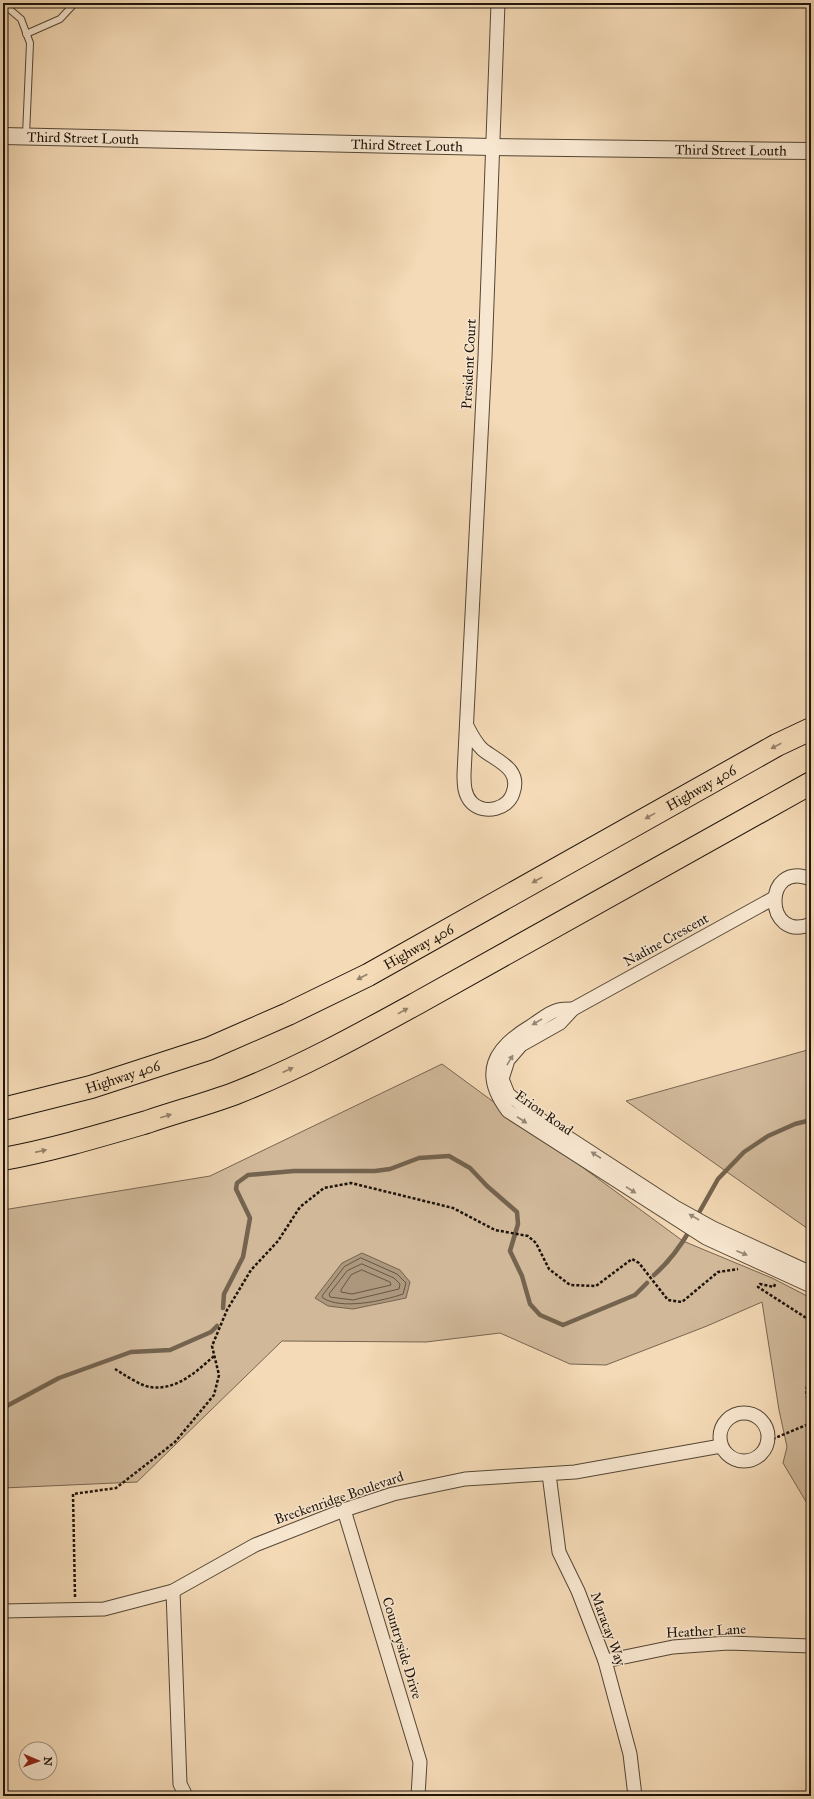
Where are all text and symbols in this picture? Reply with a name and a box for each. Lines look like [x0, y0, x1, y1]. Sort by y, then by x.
street label: Third Street Louth [27, 128, 139, 148]
street label: Third Street Louth [351, 135, 463, 155]
street label: Third Street Louth [675, 141, 787, 159]
street label: President Court [458, 318, 480, 410]
one-way arrow [770, 743, 782, 749]
street label: Highway 406 [663, 761, 740, 814]
one-way arrow [644, 813, 656, 820]
one-way arrow [531, 876, 543, 883]
street label: Nadine Crescent [621, 910, 712, 970]
street label: Highway 406 [380, 920, 457, 973]
one-way arrow [356, 974, 368, 980]
one-way arrow [398, 1007, 409, 1014]
one-way arrow [531, 1018, 543, 1025]
one-way arrow [506, 1054, 513, 1065]
street label: Highway 406 [83, 1056, 163, 1097]
one-way arrow [282, 1066, 294, 1072]
street label: Erion Road [512, 1087, 576, 1139]
one-way arrow [160, 1112, 172, 1118]
one-way arrow [517, 1116, 527, 1124]
one-way arrow [35, 1148, 47, 1154]
one-way arrow [591, 1151, 601, 1159]
one-way arrow [626, 1186, 636, 1194]
one-way arrow [688, 1214, 700, 1221]
one-way arrow [737, 1251, 749, 1257]
street label: Breckenridge Boulevard [272, 1468, 406, 1528]
street label: Maracay Way [587, 1590, 629, 1669]
street label: Countryside Drive [378, 1595, 426, 1701]
street label: Heather Lane [666, 1620, 747, 1642]
north arrow [18, 1741, 58, 1781]
text: N [41, 1756, 54, 1767]

